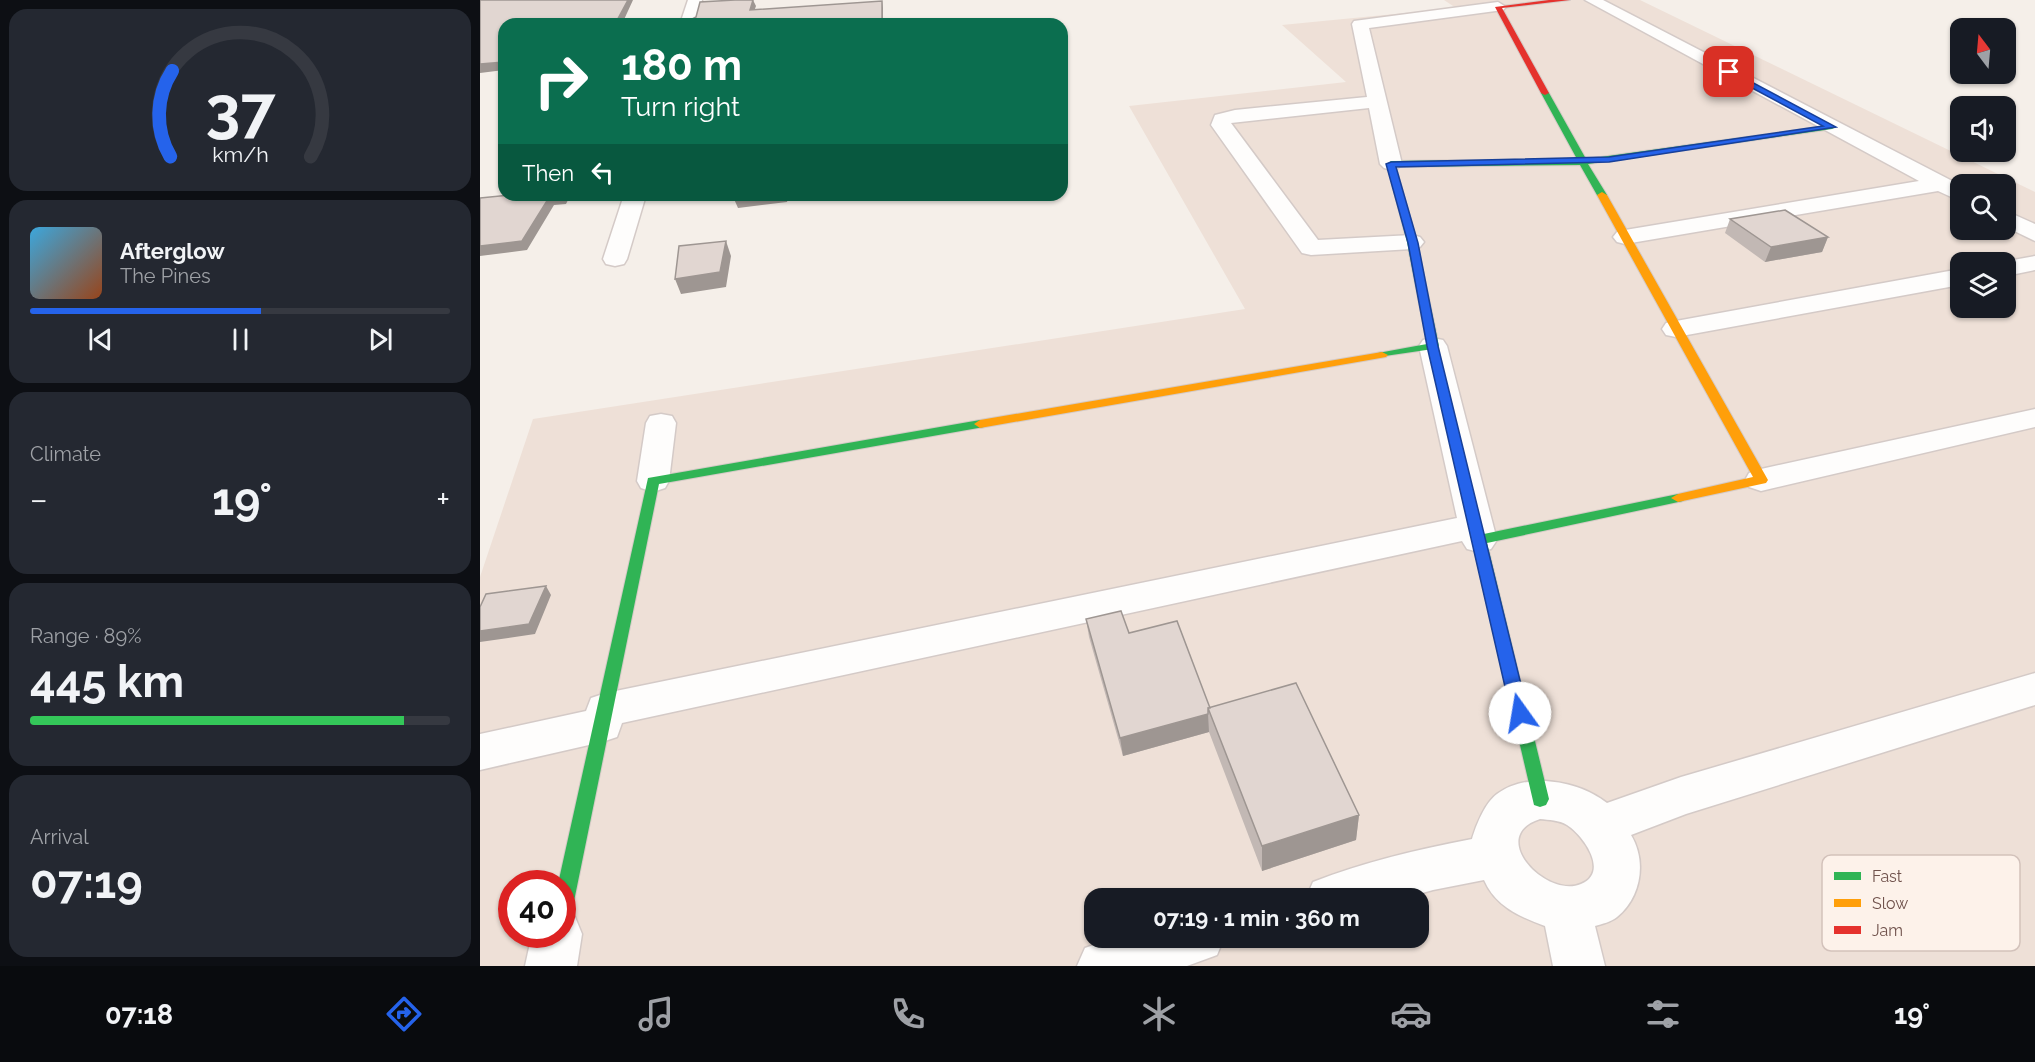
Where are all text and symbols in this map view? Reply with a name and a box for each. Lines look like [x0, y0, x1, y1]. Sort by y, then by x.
north arrow [1950, 18, 2016, 84]
map controls [1950, 18, 2016, 318]
text: 180 m [621, 41, 742, 90]
icon: right [522, 42, 600, 120]
pin [1703, 46, 1754, 97]
icon: arrive [1712, 55, 1745, 88]
text: 37 [205, 72, 276, 146]
text: Turn right [621, 91, 740, 122]
button: sound [1950, 96, 2016, 162]
text: km/h [212, 143, 268, 168]
icon: left [586, 156, 619, 189]
text: Then [522, 160, 574, 186]
button: search [1950, 174, 2016, 240]
text: Afterglow [120, 238, 225, 264]
button: layers [1950, 252, 2016, 318]
text: The Pines [120, 264, 211, 288]
icon: previous [84, 323, 117, 356]
icon: pause [224, 323, 257, 356]
icon: next [364, 323, 397, 356]
text: Climate [30, 442, 101, 466]
text: 19° [212, 473, 272, 526]
text: − [30, 480, 48, 519]
text: + [436, 480, 450, 519]
text: Range · 89% [30, 624, 141, 648]
text: 445 km [30, 655, 184, 708]
position arrow [1488, 681, 1552, 745]
text: Arrival [30, 825, 89, 849]
legend [1822, 855, 2020, 951]
text: 07:19 [30, 856, 143, 909]
text: Fast [1872, 867, 1903, 886]
speed limit sign: 40 [498, 870, 576, 948]
text: Slow [1872, 894, 1908, 913]
text: 07:19 · 1 min · 360 m [1153, 905, 1360, 931]
text: Jam [1872, 921, 1903, 940]
icon: directions [383, 993, 425, 1035]
icon: music [635, 993, 677, 1035]
icon: phone [887, 993, 929, 1035]
icon: climate [1138, 993, 1180, 1035]
icon: car [1390, 993, 1432, 1035]
icon: filters [1642, 993, 1684, 1035]
text: 07:18 [105, 999, 173, 1030]
text: 19° [1894, 999, 1930, 1030]

